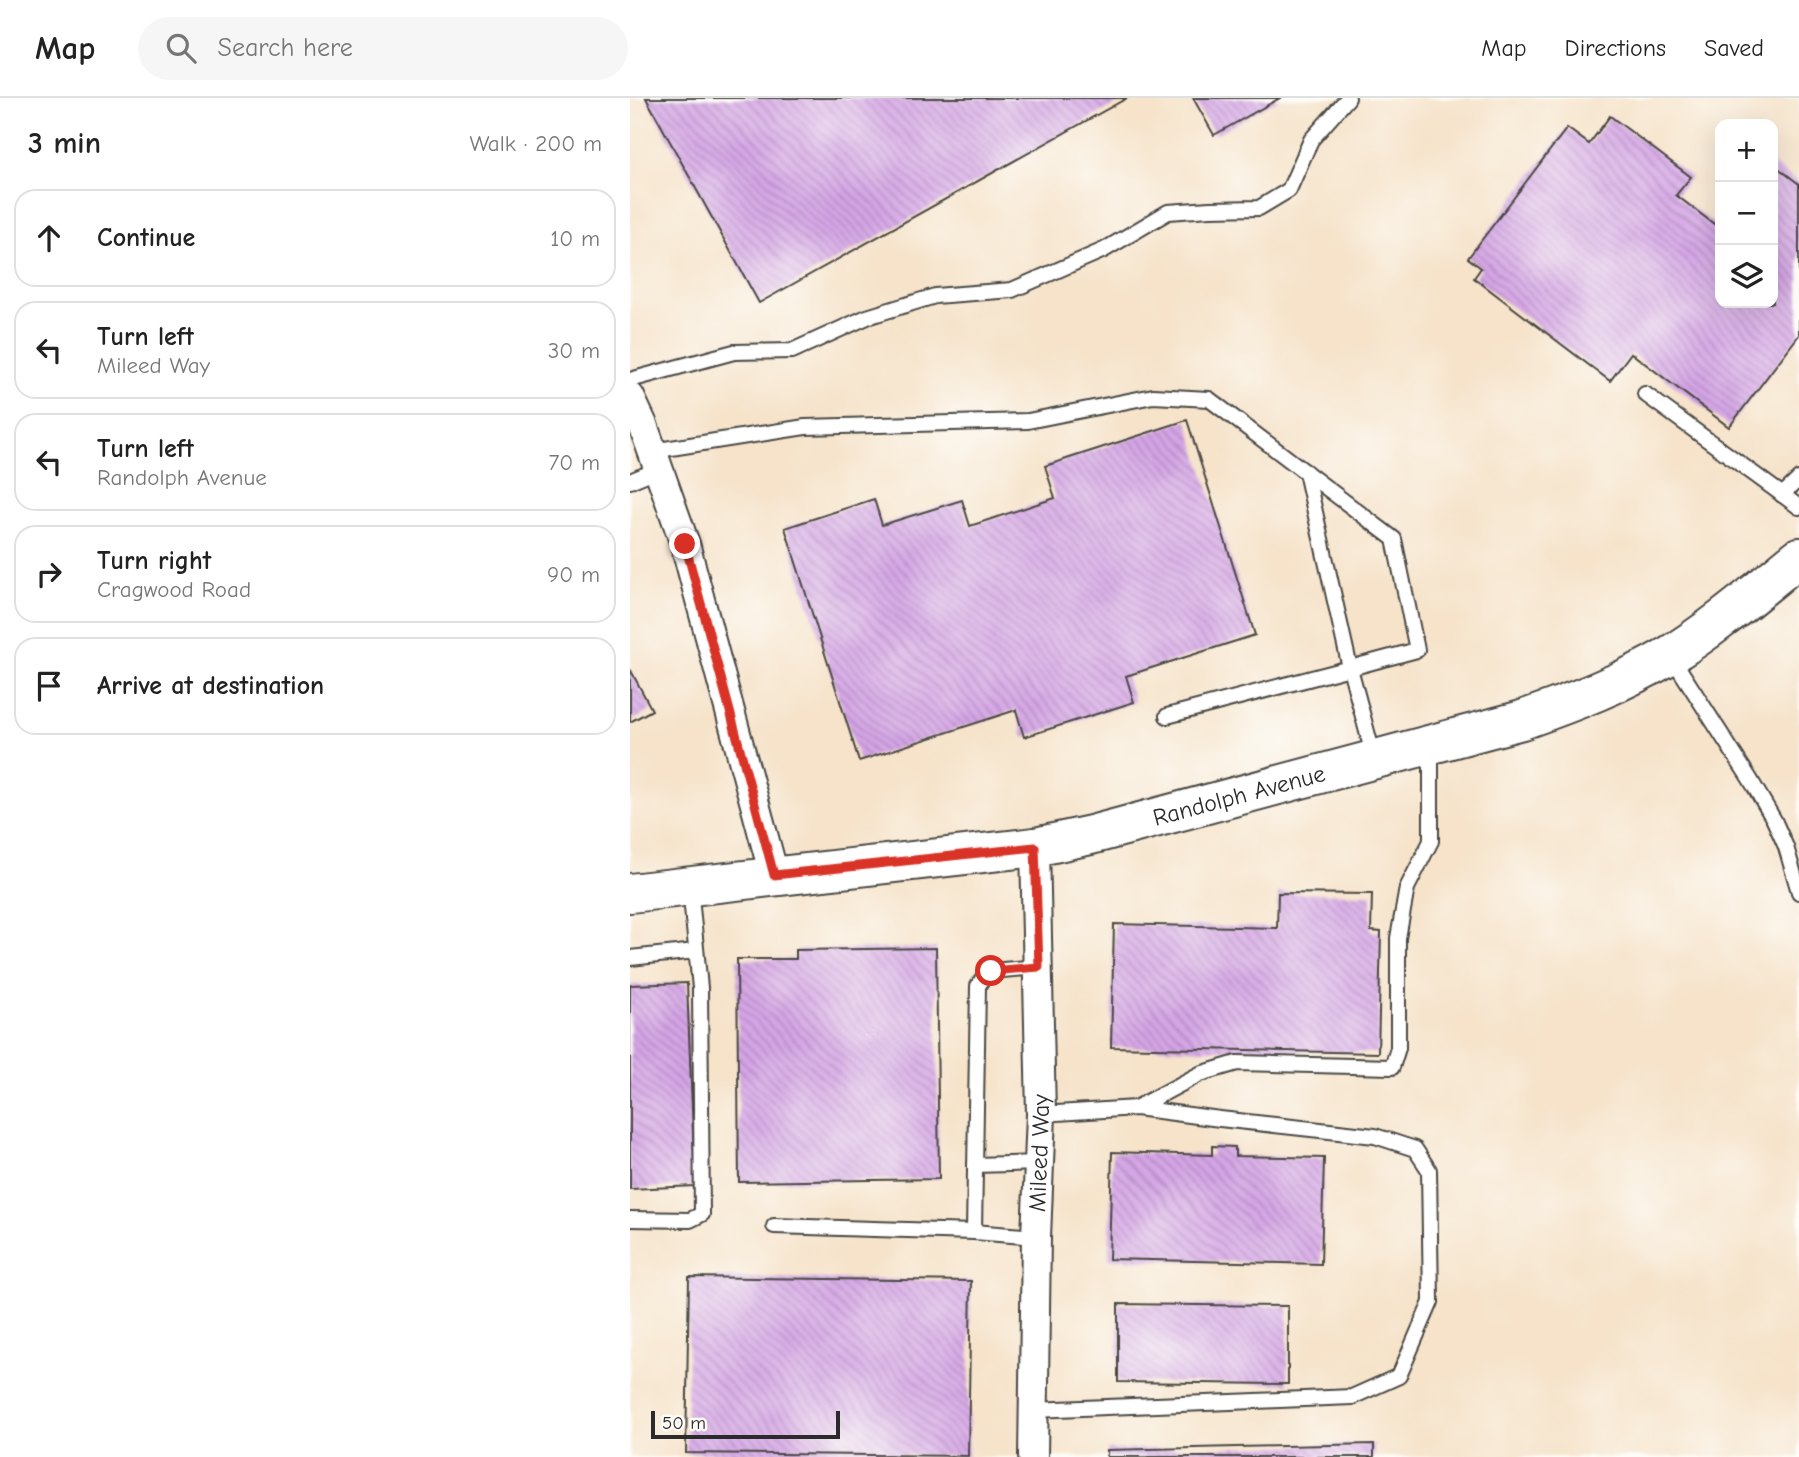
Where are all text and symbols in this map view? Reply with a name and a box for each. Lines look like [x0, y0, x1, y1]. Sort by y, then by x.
search box [138, 17, 628, 80]
text: Map [35, 29, 96, 67]
icon: search [162, 29, 200, 67]
text: Search here [218, 33, 353, 63]
text: Map [1481, 34, 1527, 62]
text: Directions [1565, 34, 1666, 62]
text: Saved [1704, 34, 1764, 62]
map controls [1715, 119, 1778, 308]
button: + [1715, 119, 1778, 182]
text: 3 min [28, 126, 101, 161]
text: Walk · 200 m [469, 130, 602, 157]
button: − [1715, 182, 1778, 245]
icon: ahead [30, 219, 68, 257]
text: Continue [97, 223, 195, 253]
text: 10 m [550, 225, 600, 252]
button: layers [1715, 245, 1778, 308]
text: Turn left [97, 322, 194, 352]
icon: left [30, 331, 68, 369]
text: 30 m [548, 337, 600, 364]
text: Mileed Way [97, 352, 210, 379]
text: Turn left [97, 434, 194, 464]
icon: left [30, 443, 68, 481]
text: 70 m [548, 449, 600, 476]
text: Randolph Avenue [97, 464, 267, 491]
route end [669, 528, 700, 559]
text: Turn right [97, 546, 211, 576]
icon: right [30, 555, 68, 593]
text: 90 m [547, 561, 600, 588]
text: Cragwood Road [97, 576, 251, 603]
icon: arrive [30, 667, 68, 705]
text: Arrive at destination [97, 671, 324, 701]
street label: Randolph Avenue [1150, 759, 1328, 832]
route start [975, 955, 1006, 986]
street label: Mileed Way [1023, 1094, 1055, 1213]
scale bar [651, 1408, 840, 1440]
text: 50 m [662, 1412, 706, 1434]

